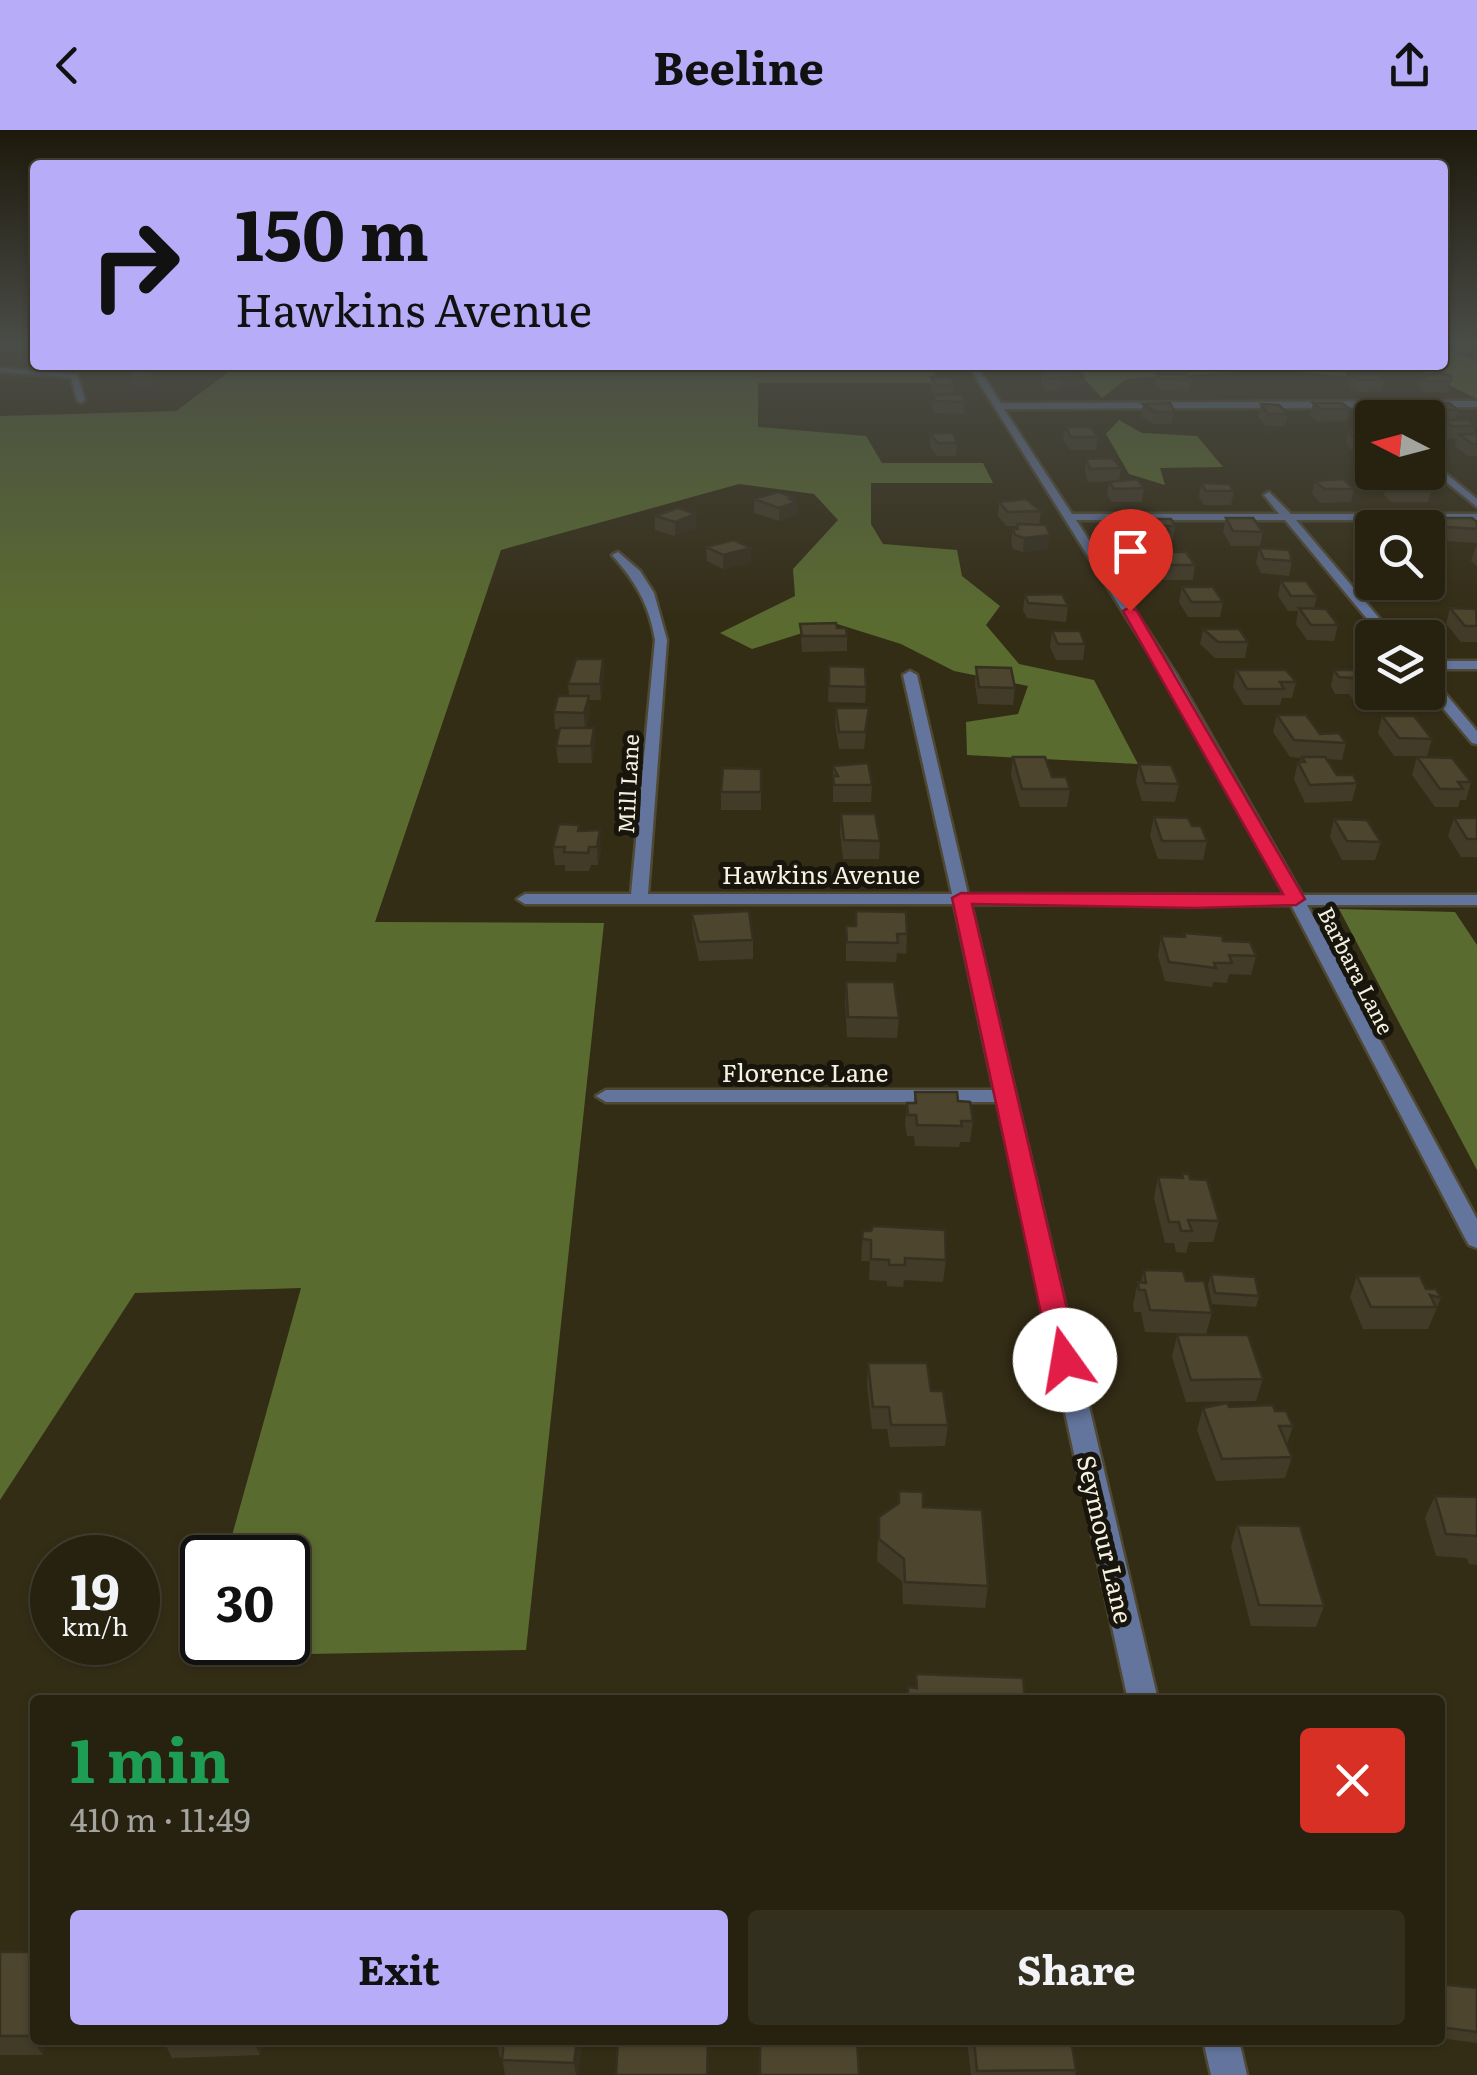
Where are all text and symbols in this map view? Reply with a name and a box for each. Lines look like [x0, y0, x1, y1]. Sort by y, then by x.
text: Beeline [653, 32, 824, 99]
icon: back [40, 38, 95, 93]
icon: share [1382, 38, 1437, 93]
text: 150 m [235, 179, 429, 283]
icon: right [70, 200, 200, 330]
text: Hawkins Avenue [235, 274, 592, 341]
north arrow [1355, 400, 1445, 490]
map controls [1355, 400, 1445, 710]
pin [1088, 509, 1173, 612]
button: search [1355, 510, 1445, 600]
icon: arrive [1103, 524, 1158, 579]
button: layers [1355, 620, 1445, 710]
street label: Mill Lane [608, 733, 646, 835]
street label: Hawkins Avenue [722, 855, 920, 892]
street label: Barbara Lane [1311, 900, 1403, 1040]
street label: Florence Lane [722, 1053, 888, 1090]
position arrow [1013, 1308, 1117, 1412]
street label: Seymour Lane [1069, 1451, 1143, 1627]
speed limit sign: 30 [180, 1535, 310, 1665]
text: 19 [70, 1551, 120, 1625]
text: km/h [62, 1607, 128, 1644]
text: 1 min [70, 1712, 230, 1801]
button: close [1300, 1728, 1405, 1833]
text: 410 m · 11:49 [70, 1794, 250, 1842]
button: Exit [70, 1910, 728, 2025]
button: Share [748, 1910, 1405, 2025]

